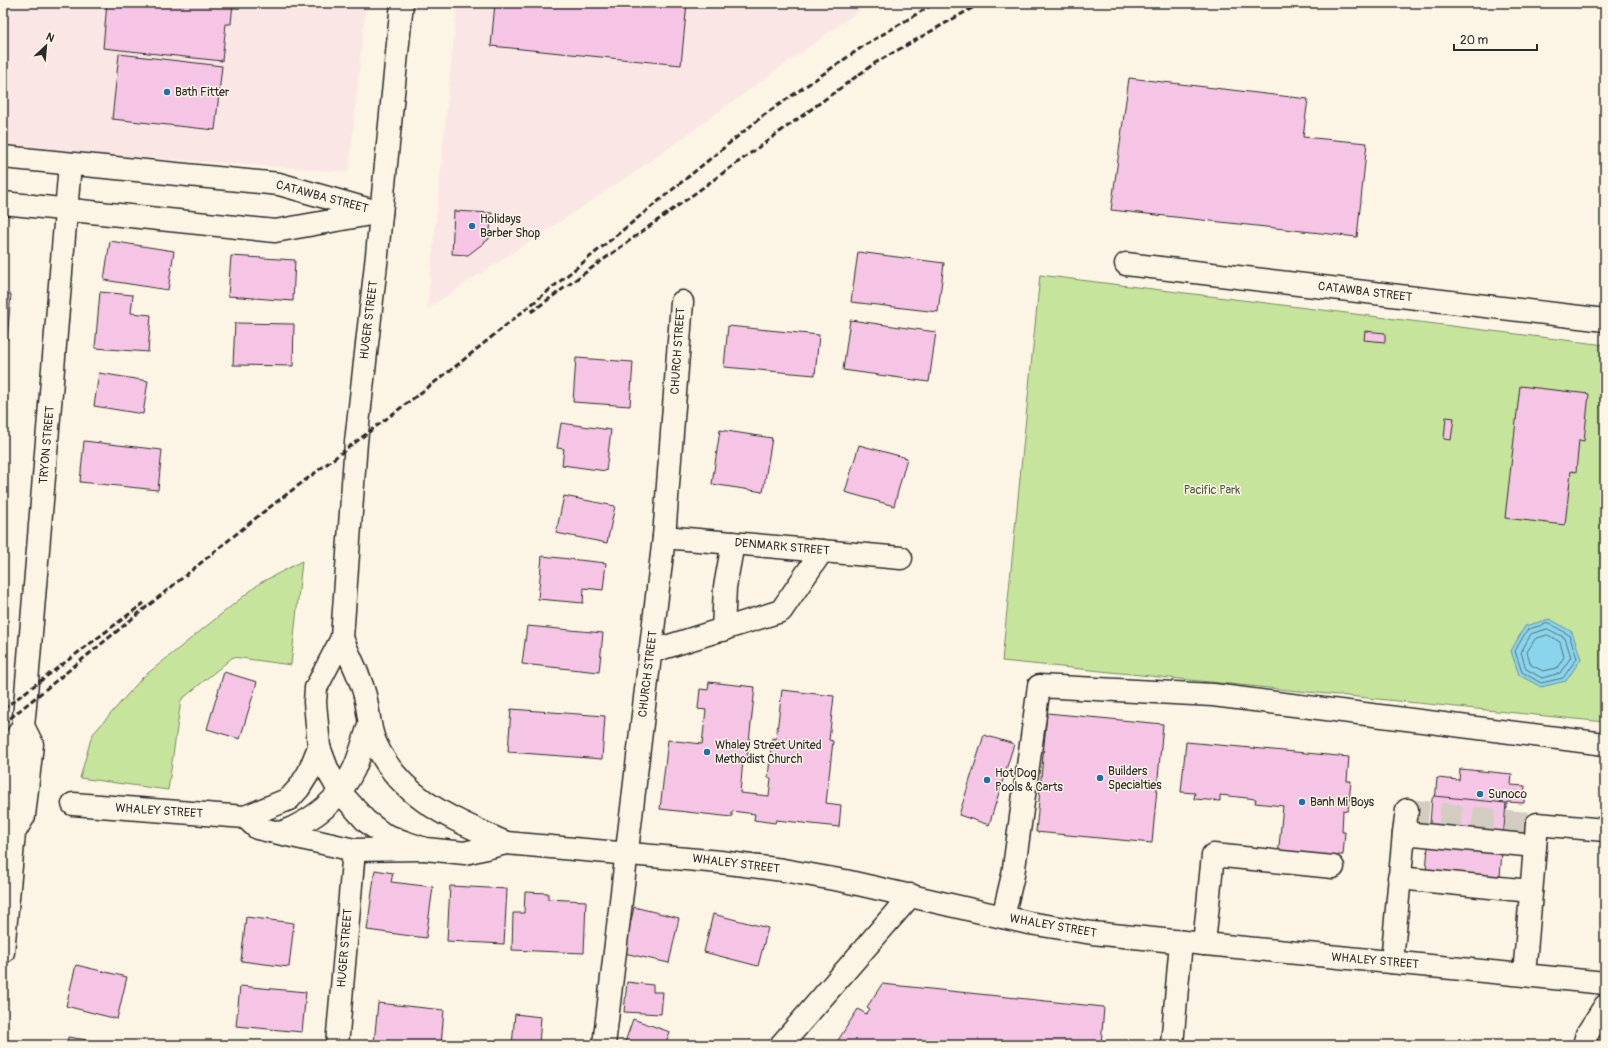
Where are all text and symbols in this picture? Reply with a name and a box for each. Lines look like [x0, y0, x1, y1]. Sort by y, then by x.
north arrow [26, 26, 66, 66]
scale bar [1454, 26, 1537, 52]
text: N [44, 30, 57, 45]
text: 20 m [1460, 33, 1489, 48]
place label: Bath Fitter [175, 85, 230, 100]
marker: Bath Fitter [162, 87, 172, 97]
street label: CATAWBA STREET [274, 177, 370, 217]
place label: Holidays Barber Shop [480, 212, 541, 241]
marker: Holidays Barber Shop [467, 221, 477, 231]
street label: CATAWBA STREET [1317, 279, 1413, 305]
street label: HUGER STREET [357, 280, 381, 360]
street label: CHURCH STREET [667, 307, 689, 395]
street label: TRYON STREET [36, 405, 58, 485]
park label: Pacific Park [1184, 483, 1240, 498]
street label: DENMARK STREET [734, 535, 830, 559]
street label: CHURCH STREET [635, 629, 661, 718]
place label: Whaley Street United Methodist Church [715, 738, 822, 767]
marker: Whaley Street United Methodist Church [702, 747, 712, 757]
place label: Builders Specialties [1108, 764, 1162, 793]
place label: Hot Dog Pools & Carts [995, 766, 1064, 795]
marker: Builders Specialties [1095, 773, 1105, 783]
marker: Hot Dog Pools & Carts [982, 775, 992, 785]
place label: Sunoco [1488, 787, 1528, 802]
marker: Sunoco [1475, 789, 1485, 799]
place label: Banh Mi Boys [1310, 795, 1375, 810]
marker: Banh Mi Boys [1297, 797, 1307, 807]
street label: WHALEY STREET [115, 800, 204, 822]
street label: WHALEY STREET [691, 851, 781, 877]
street label: HUGER STREET [334, 908, 356, 988]
street label: WHALEY STREET [1008, 911, 1098, 941]
street label: WHALEY STREET [1331, 950, 1420, 972]

